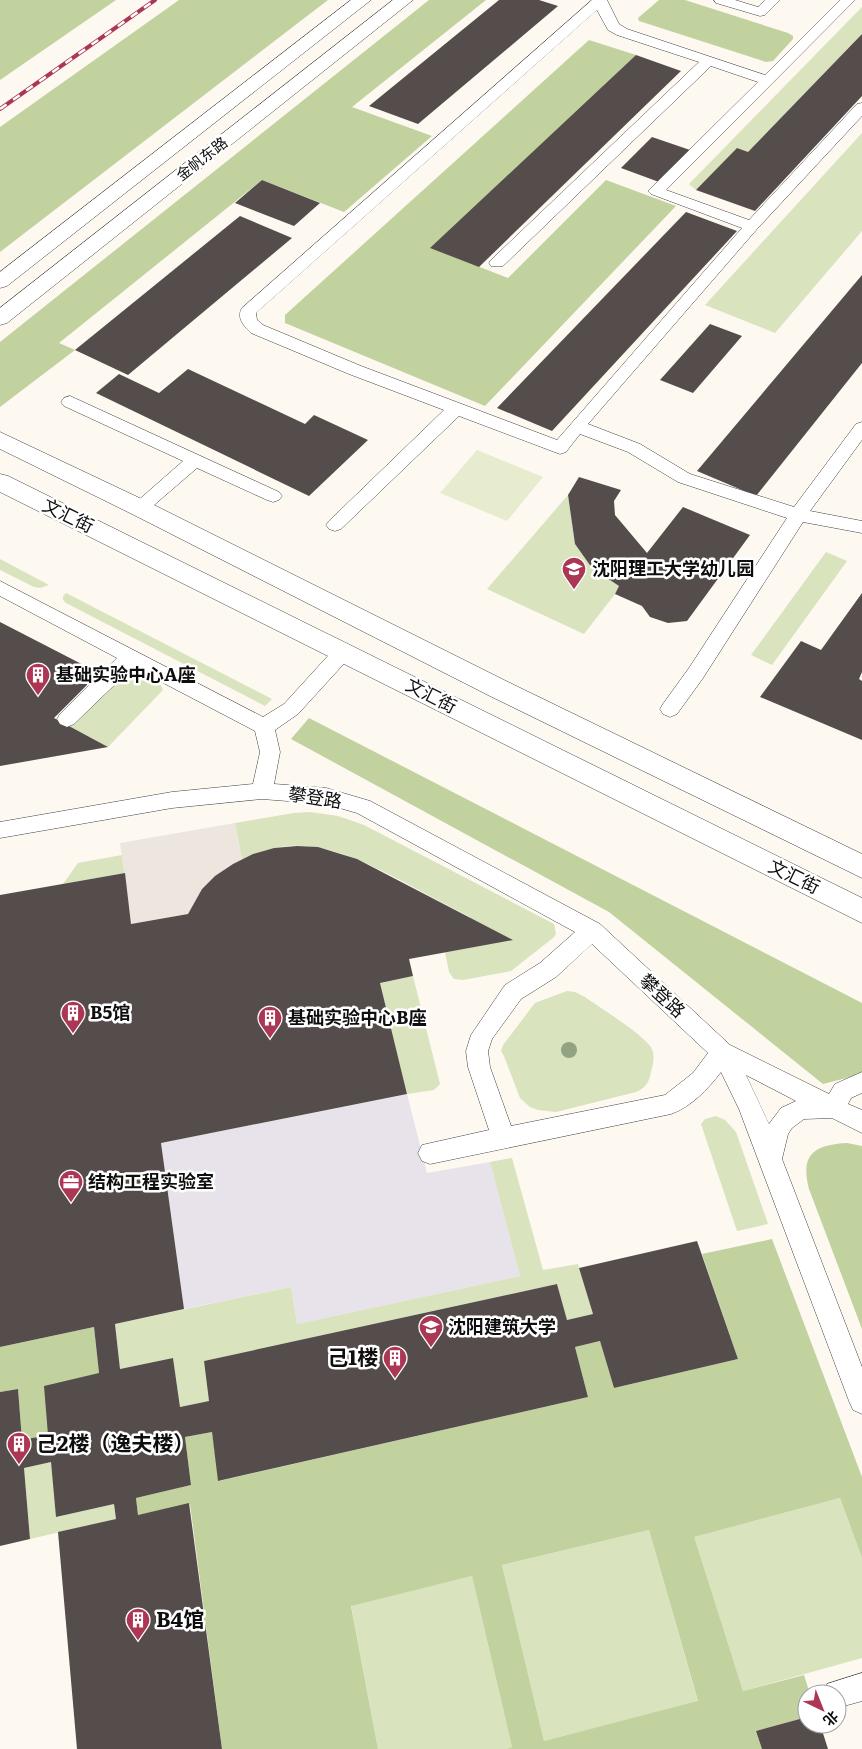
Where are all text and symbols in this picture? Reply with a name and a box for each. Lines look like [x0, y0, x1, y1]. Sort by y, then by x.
street label: 金帆东路 [170, 130, 232, 185]
street label: 文汇街 [38, 491, 99, 539]
place label: 沈阳理工大学幼儿园 [592, 554, 754, 581]
school or university icon: 沈阳理工大学幼儿园 [561, 556, 587, 590]
place label: 基础实验中心A座 [56, 660, 196, 687]
building icon: 基础实验中心A座 [25, 662, 51, 696]
street label: 文汇街 [401, 670, 462, 719]
street label: 攀登路 [286, 779, 344, 814]
street label: 文汇街 [764, 852, 825, 900]
street label: 攀登路 [634, 967, 692, 1023]
place label: B5馆 [90, 998, 130, 1025]
building icon: B5馆 [60, 1000, 86, 1034]
place label: 基础实验中心B座 [288, 1003, 426, 1030]
building icon: 基础实验中心B座 [257, 1005, 283, 1039]
place label: 结构工程实验室 [88, 1167, 214, 1194]
office icon: 结构工程实验室 [58, 1169, 84, 1203]
place label: 沈阳建筑大学 [448, 1312, 556, 1339]
school or university icon: 沈阳建筑大学 [418, 1314, 444, 1348]
place label: 己1楼 [327, 1340, 378, 1371]
building icon: 己1楼 [382, 1345, 408, 1379]
place label: 己2楼（逸夫楼） [36, 1426, 194, 1457]
building icon: 己2楼（逸夫楼） [6, 1431, 32, 1465]
place label: B4馆 [156, 1602, 204, 1633]
building icon: B4馆 [125, 1607, 151, 1641]
north arrow [797, 1684, 847, 1734]
text: 北 [820, 1707, 843, 1731]

